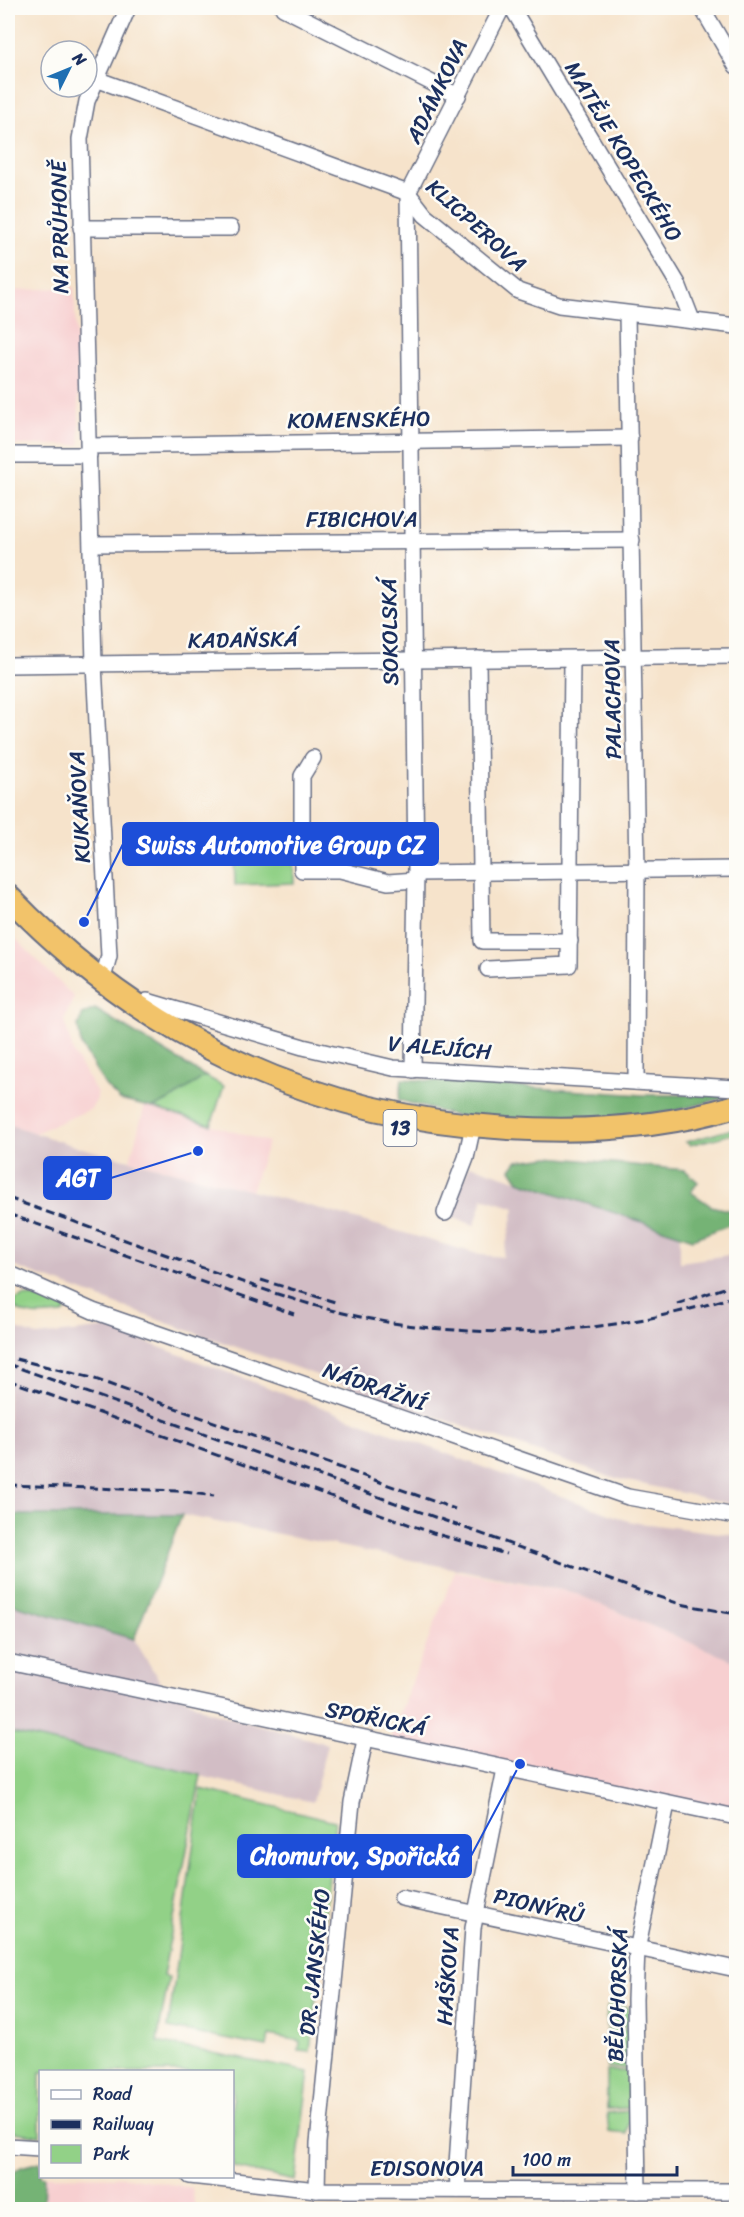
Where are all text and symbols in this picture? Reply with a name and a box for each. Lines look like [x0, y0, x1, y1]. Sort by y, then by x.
street label: ADÁMKOVA [394, 32, 479, 151]
north arrow [39, 39, 99, 99]
text: N [65, 44, 95, 74]
street label: MATĚJE KOPECKÉHO [554, 53, 693, 250]
street label: NA PRŮHONĚ [39, 158, 80, 294]
street label: KLICPEROVA [417, 169, 537, 282]
street label: KOMENSKÉHO [287, 399, 431, 440]
street label: FIBICHOVA [306, 500, 418, 539]
street label: SOKOLSKÁ [369, 575, 410, 686]
street label: KADAŇSKÁ [188, 619, 301, 660]
street label: PALACHOVA [592, 638, 633, 760]
street label: KUKAŇOVA [57, 750, 102, 864]
callout: Swiss Automotive Group CZ [123, 823, 438, 865]
text: Swiss Automotive Group CZ [135, 824, 427, 866]
street label: V ALEJÍCH [386, 1024, 494, 1071]
road number: 13 [384, 1110, 416, 1146]
callout: AGT [44, 1157, 111, 1199]
text: AGT [55, 1157, 102, 1199]
street label: NÁDRAŽNÍ [318, 1351, 433, 1423]
street label: SPOŘICKÁ [322, 1690, 432, 1748]
callout: Chomutov, Spořická [238, 1835, 471, 1877]
text: Chomutov, Spořická [249, 1835, 460, 1877]
street label: PIONÝRŮ [490, 1876, 588, 1935]
street label: DR. JANSKÉHO [287, 1886, 342, 2038]
street label: HAŠKOVA [425, 1925, 470, 2027]
street label: BĚLOHORSKÁ [596, 1925, 639, 2063]
legend [39, 2070, 234, 2178]
text: Road [93, 2078, 133, 2110]
text: Railway [93, 2108, 155, 2140]
text: Park [93, 2138, 130, 2170]
scale bar [513, 2139, 676, 2177]
text: 100 m [522, 2144, 571, 2176]
street label: EDISONOVA [370, 2149, 484, 2188]

